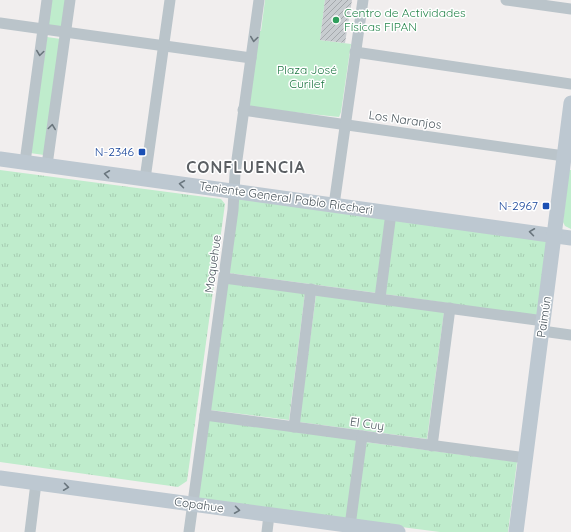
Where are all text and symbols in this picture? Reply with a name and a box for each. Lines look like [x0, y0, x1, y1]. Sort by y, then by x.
place label: Centro de Actividades Físicas FIPAN [344, 5, 466, 34]
marker: Centro de Actividades Físicas FIPAN [331, 15, 341, 25]
one-way arrow [250, 36, 259, 42]
one-way arrow [36, 49, 45, 56]
park label: Plaza José Curilef [277, 62, 337, 91]
street label: Los Naranjos [368, 107, 443, 132]
one-way arrow [47, 124, 56, 130]
place label: N-2346 [95, 144, 135, 159]
marker: N-2346 [137, 147, 147, 157]
district label: CONFLUENCIA [186, 157, 306, 177]
one-way arrow [103, 170, 110, 179]
street label: Teniente General Pablo Riccheri [198, 178, 374, 217]
one-way arrow [179, 180, 185, 189]
place label: N-2967 [499, 198, 538, 213]
marker: N-2967 [541, 201, 551, 211]
one-way arrow [529, 228, 535, 237]
street label: Moquehue [201, 234, 224, 294]
street label: Paimún [533, 295, 554, 339]
street label: El Cuy [349, 414, 385, 433]
one-way arrow [63, 482, 69, 491]
street label: Copahue [173, 494, 225, 515]
one-way arrow [234, 505, 240, 514]

